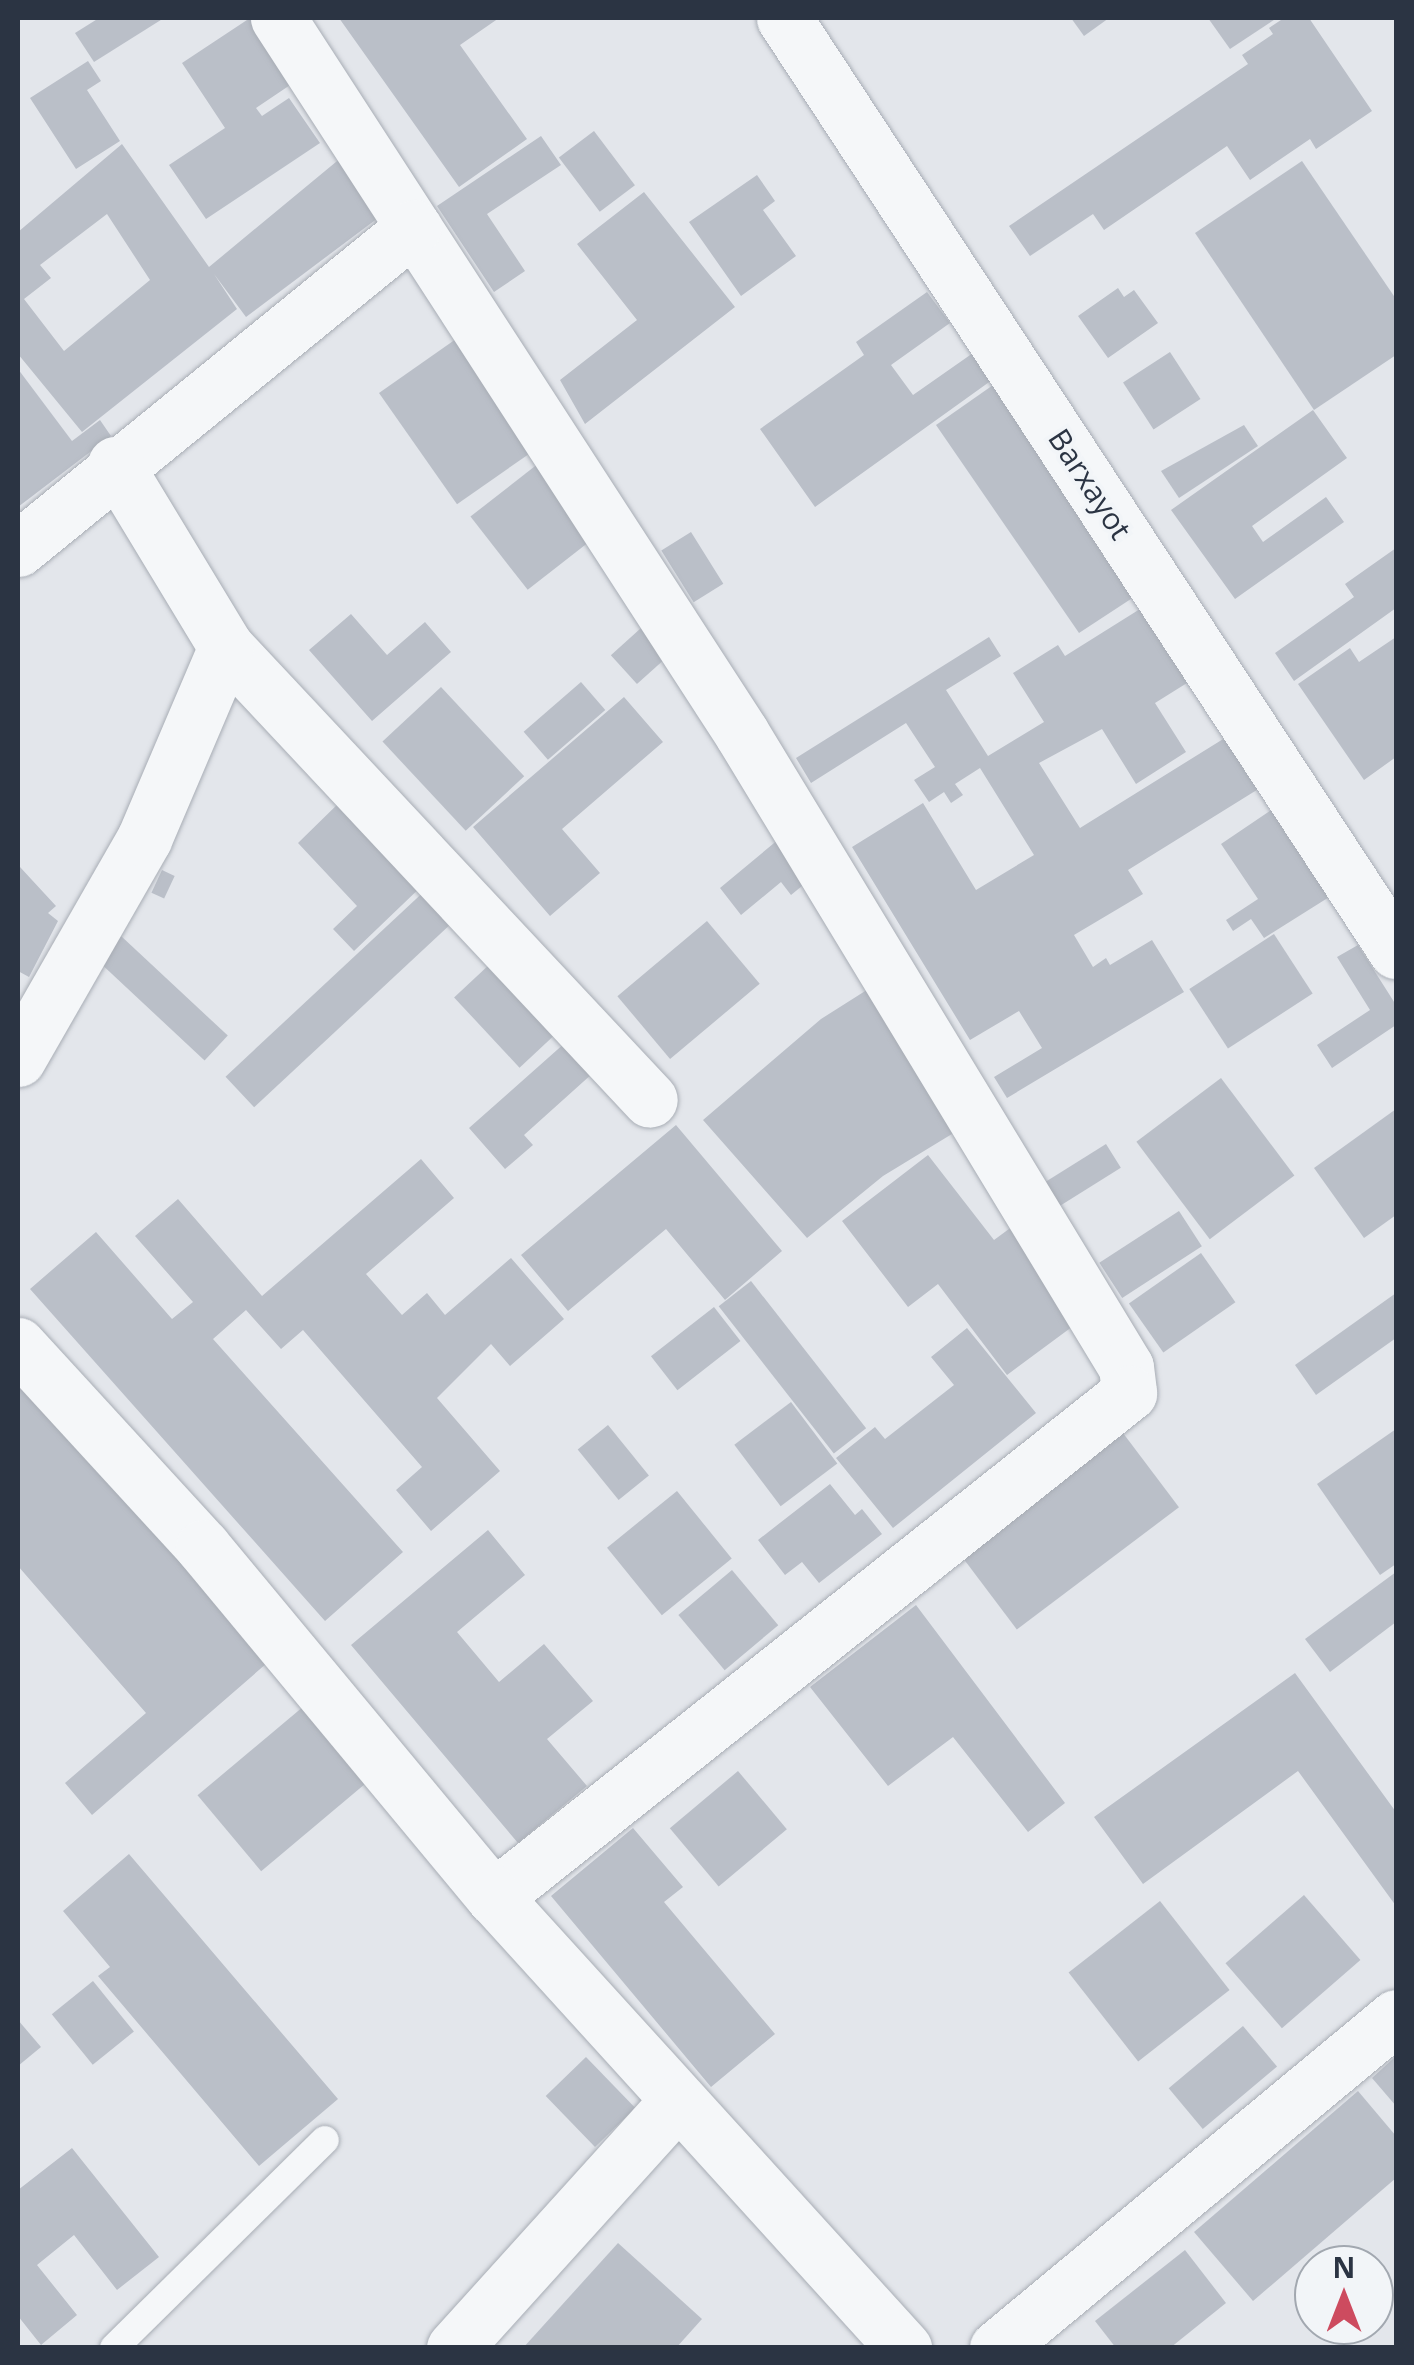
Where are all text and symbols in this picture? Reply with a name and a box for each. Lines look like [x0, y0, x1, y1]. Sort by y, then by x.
street label: Barxayot [1041, 422, 1139, 546]
north arrow [1294, 2245, 1394, 2345]
text: N [1333, 2248, 1355, 2286]

